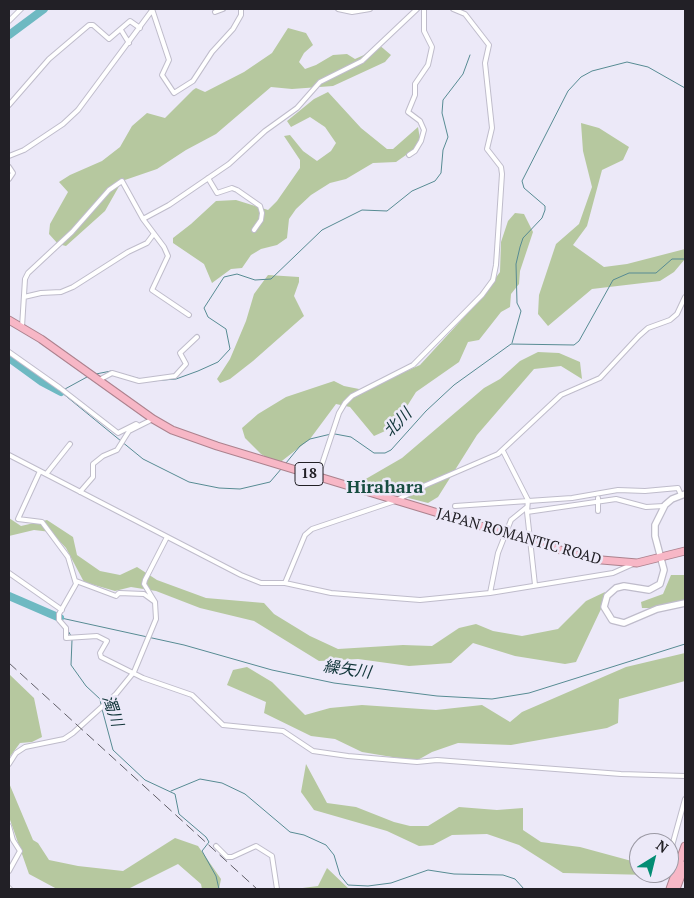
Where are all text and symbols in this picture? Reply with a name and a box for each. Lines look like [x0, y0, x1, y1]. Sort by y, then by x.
water label: 北川 [380, 405, 416, 441]
road number: 18 [295, 462, 323, 486]
district label: Hirahara [347, 477, 423, 499]
street label: JAPAN ROMANTIC ROAD [435, 505, 603, 569]
water label: 繰矢川 [322, 657, 372, 683]
water label: 濁川 [98, 693, 126, 729]
north arrow [629, 833, 679, 883]
text: N [653, 835, 672, 857]

